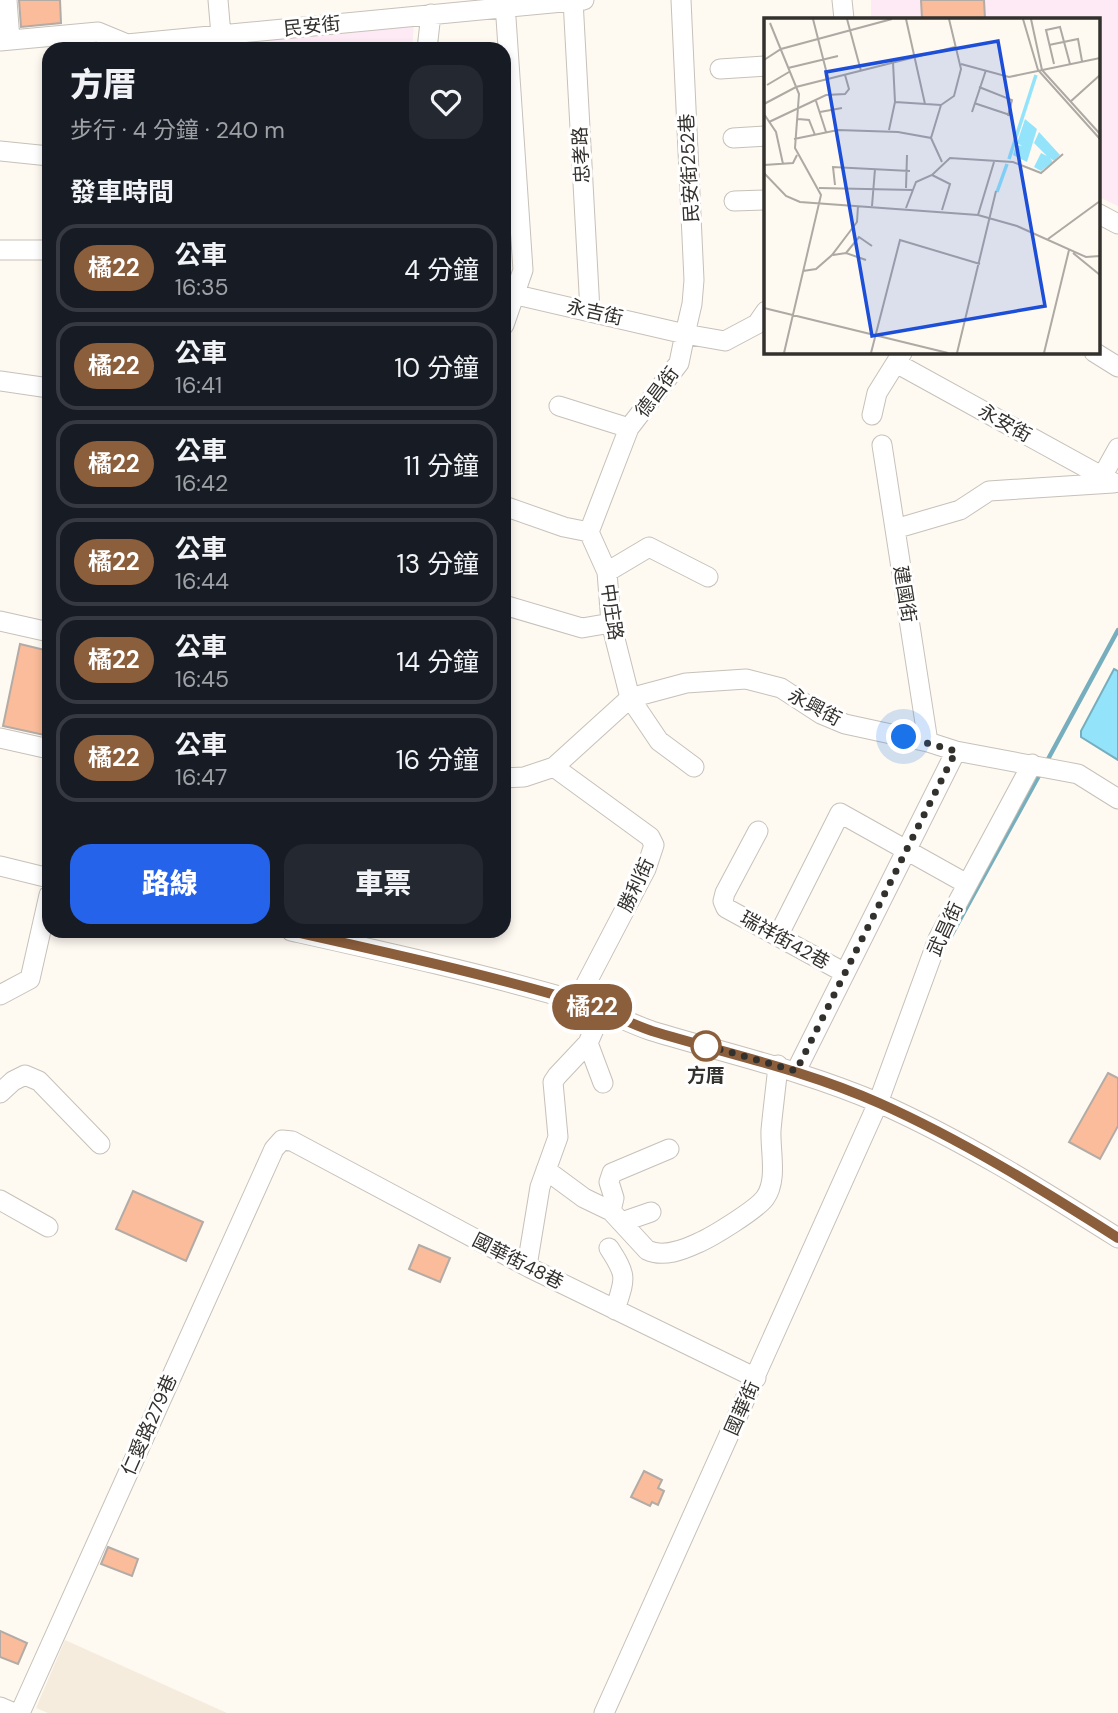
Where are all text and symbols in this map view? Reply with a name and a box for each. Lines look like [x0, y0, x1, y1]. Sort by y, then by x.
street label: 民安街 [282, 11, 342, 41]
inset map [764, 18, 1100, 354]
text: 方厝 [70, 63, 136, 106]
button: heart [409, 65, 483, 139]
street label: 民安街252巷 [674, 113, 704, 223]
text: 步行 · 4 分鐘 · 240 m [70, 115, 285, 145]
street label: 忠孝路 [567, 126, 595, 184]
text: 發車時間 [70, 175, 174, 209]
text: 公車 [175, 238, 227, 272]
text: 橘22 [88, 252, 140, 283]
text: 4 分鐘 [404, 253, 479, 287]
text: 16:35 [175, 272, 229, 302]
street label: 永吉街 [564, 293, 626, 331]
text: 公車 [175, 336, 227, 370]
text: 橘22 [88, 350, 140, 381]
text: 10 分鐘 [394, 351, 479, 385]
street label: 德昌街 [630, 362, 684, 422]
text: 16:41 [175, 370, 222, 400]
street label: 永安街 [974, 398, 1036, 448]
text: 公車 [175, 434, 227, 468]
text: 橘22 [88, 448, 140, 479]
text: 11 分鐘 [404, 449, 479, 483]
text: 16:42 [175, 468, 228, 498]
text: 公車 [175, 532, 227, 566]
text: 橘22 [88, 546, 140, 577]
text: 13 分鐘 [397, 547, 479, 581]
street label: 建國街 [888, 564, 922, 624]
text: 16:44 [175, 566, 229, 596]
street label: 中庄路 [596, 582, 628, 642]
text: 公車 [175, 630, 227, 664]
text: 橘22 [88, 644, 140, 675]
text: 14 分鐘 [396, 645, 479, 679]
text: 16:45 [175, 664, 229, 694]
street label: 永興街 [784, 683, 846, 731]
your location [886, 719, 921, 754]
text: 公車 [175, 728, 227, 762]
text: 橘22 [88, 742, 140, 773]
text: 16 分鐘 [396, 743, 479, 777]
text: 16:47 [175, 762, 227, 792]
button: 路線 [70, 844, 270, 924]
button: 車票 [284, 844, 483, 924]
street label: 勝利街 [613, 854, 659, 916]
street label: 武昌街 [922, 898, 968, 960]
street label: 瑞祥街42巷 [736, 905, 834, 975]
line badge: 橘22 [552, 984, 632, 1030]
text: 橘22 [566, 991, 618, 1022]
marker: 方厝 [691, 1031, 721, 1061]
place label: 方厝 [687, 1063, 725, 1088]
street label: 國華街48巷 [468, 1227, 568, 1295]
street label: 仁愛路279巷 [116, 1370, 182, 1480]
street label: 國華街 [719, 1377, 765, 1439]

